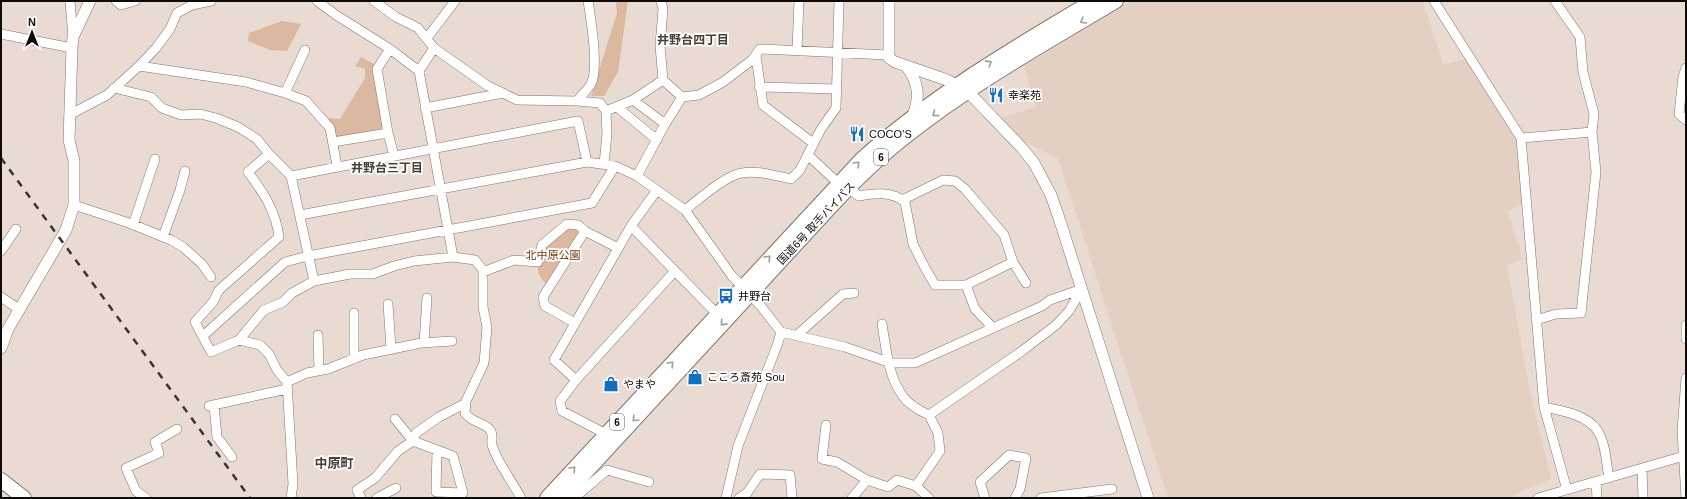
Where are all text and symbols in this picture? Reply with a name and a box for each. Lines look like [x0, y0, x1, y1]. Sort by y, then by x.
north arrow [12, 12, 52, 52]
text: N [28, 16, 36, 28]
one-way arrow [1080, 16, 1087, 24]
district label: 井野台四丁目 [657, 33, 729, 47]
one-way arrow [985, 61, 992, 68]
restaurant icon: 幸楽苑 [987, 86, 1005, 104]
place label: 幸楽苑 [1008, 89, 1041, 101]
one-way arrow [933, 109, 940, 116]
restaurant icon: COCO’S [848, 125, 866, 143]
place label: COCO’S [869, 128, 912, 140]
road number: 6 [874, 149, 888, 165]
district label: 井野台三丁目 [351, 161, 423, 175]
one-way arrow [852, 161, 860, 169]
street label: 国道6号 取手バイパス [775, 179, 857, 267]
park label: 北中原公園 [526, 249, 581, 261]
one-way arrow [763, 255, 771, 263]
bus stop icon: 井野台 [717, 287, 735, 305]
place label: 井野台 [738, 290, 771, 302]
one-way arrow [721, 318, 728, 326]
one-way arrow [667, 361, 674, 369]
shop icon: こころ斎苑 Sou [686, 368, 704, 386]
place label: こころ斎苑 Sou [707, 371, 785, 383]
shop icon: やまや [602, 375, 620, 393]
place label: やまや [623, 378, 656, 390]
road number: 6 [610, 414, 624, 430]
one-way arrow [633, 414, 640, 422]
district label: 中原町 [314, 456, 354, 471]
one-way arrow [569, 466, 576, 474]

